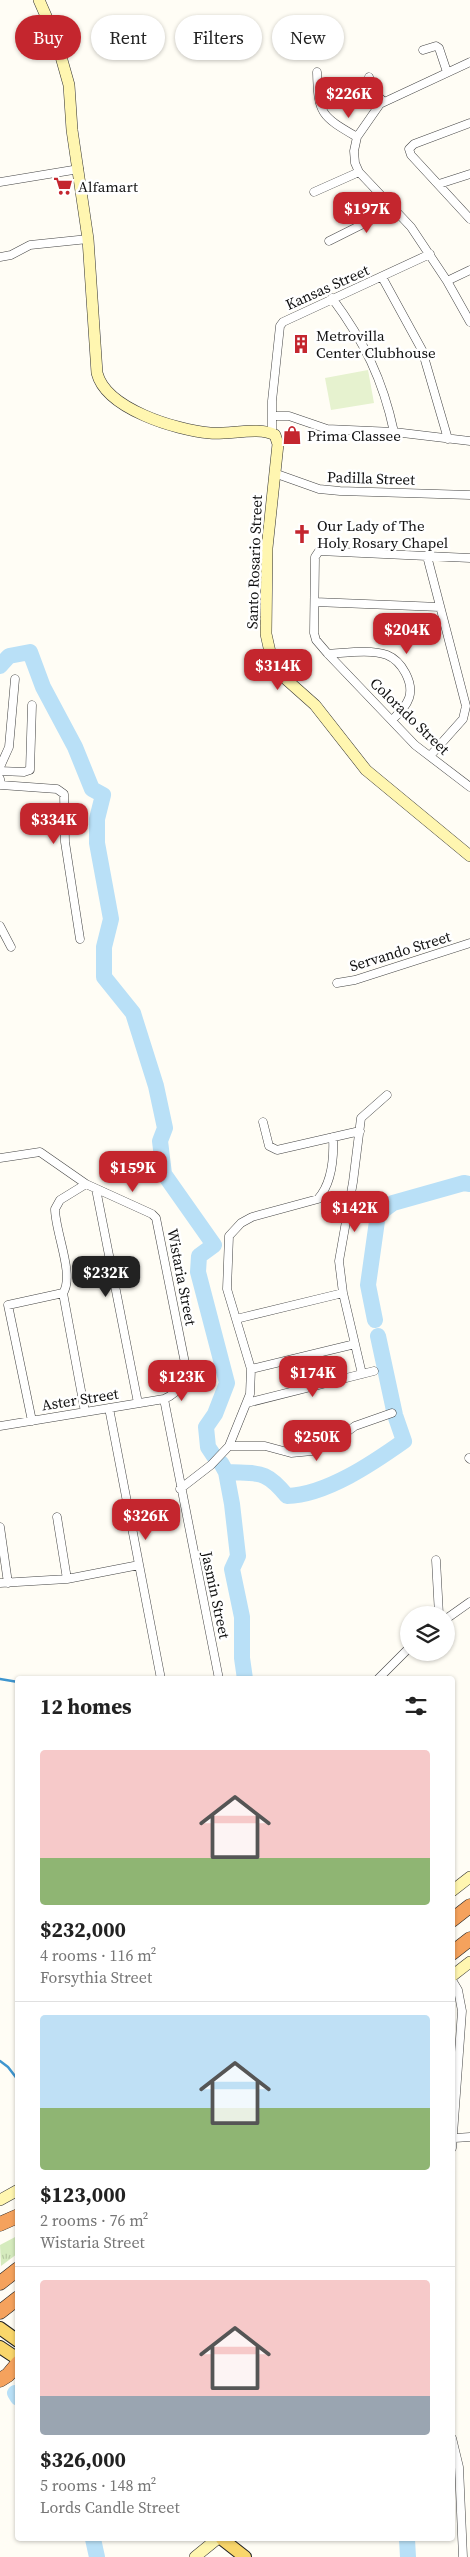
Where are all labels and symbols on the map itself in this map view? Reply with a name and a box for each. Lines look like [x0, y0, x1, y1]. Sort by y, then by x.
pin: $226K [314, 76, 384, 119]
supermarket icon: Alfamart [52, 175, 74, 197]
place label: Alfamart [78, 176, 138, 197]
pin: $197K [332, 192, 402, 234]
street label: Kansas Street [282, 259, 372, 315]
place label: Metrovilla Center Clubhouse [316, 325, 436, 363]
building icon: Metrovilla Center Clubhouse [290, 333, 312, 355]
shop icon: Prima Classee [281, 424, 303, 446]
place label: Prima Classee [307, 425, 401, 446]
street label: Padilla Street [327, 466, 416, 490]
street label: Santo Rosario Street [241, 495, 267, 629]
place label: Our Lady of The Holy Rosary Chapel [317, 515, 449, 553]
church icon: Our Lady of The Holy Rosary Chapel [291, 523, 313, 545]
pin: $204K [372, 612, 442, 655]
pin: $314K [243, 648, 313, 691]
street label: Colorado Street [366, 673, 454, 759]
pin: $334K [19, 802, 89, 845]
street label: Servando Street [347, 926, 453, 976]
pin: $159K [98, 1150, 168, 1193]
pin: $142K [320, 1190, 390, 1233]
street label: Wistaria Street [162, 1227, 202, 1327]
pin: $232K [71, 1256, 141, 1298]
pin: $174K [278, 1356, 348, 1398]
pin: $123K [147, 1360, 217, 1402]
street label: Aster Street [40, 1383, 120, 1415]
pin: $250K [282, 1420, 352, 1462]
pin: $326K [111, 1498, 181, 1541]
street label: Jasmin Street [196, 1548, 236, 1641]

